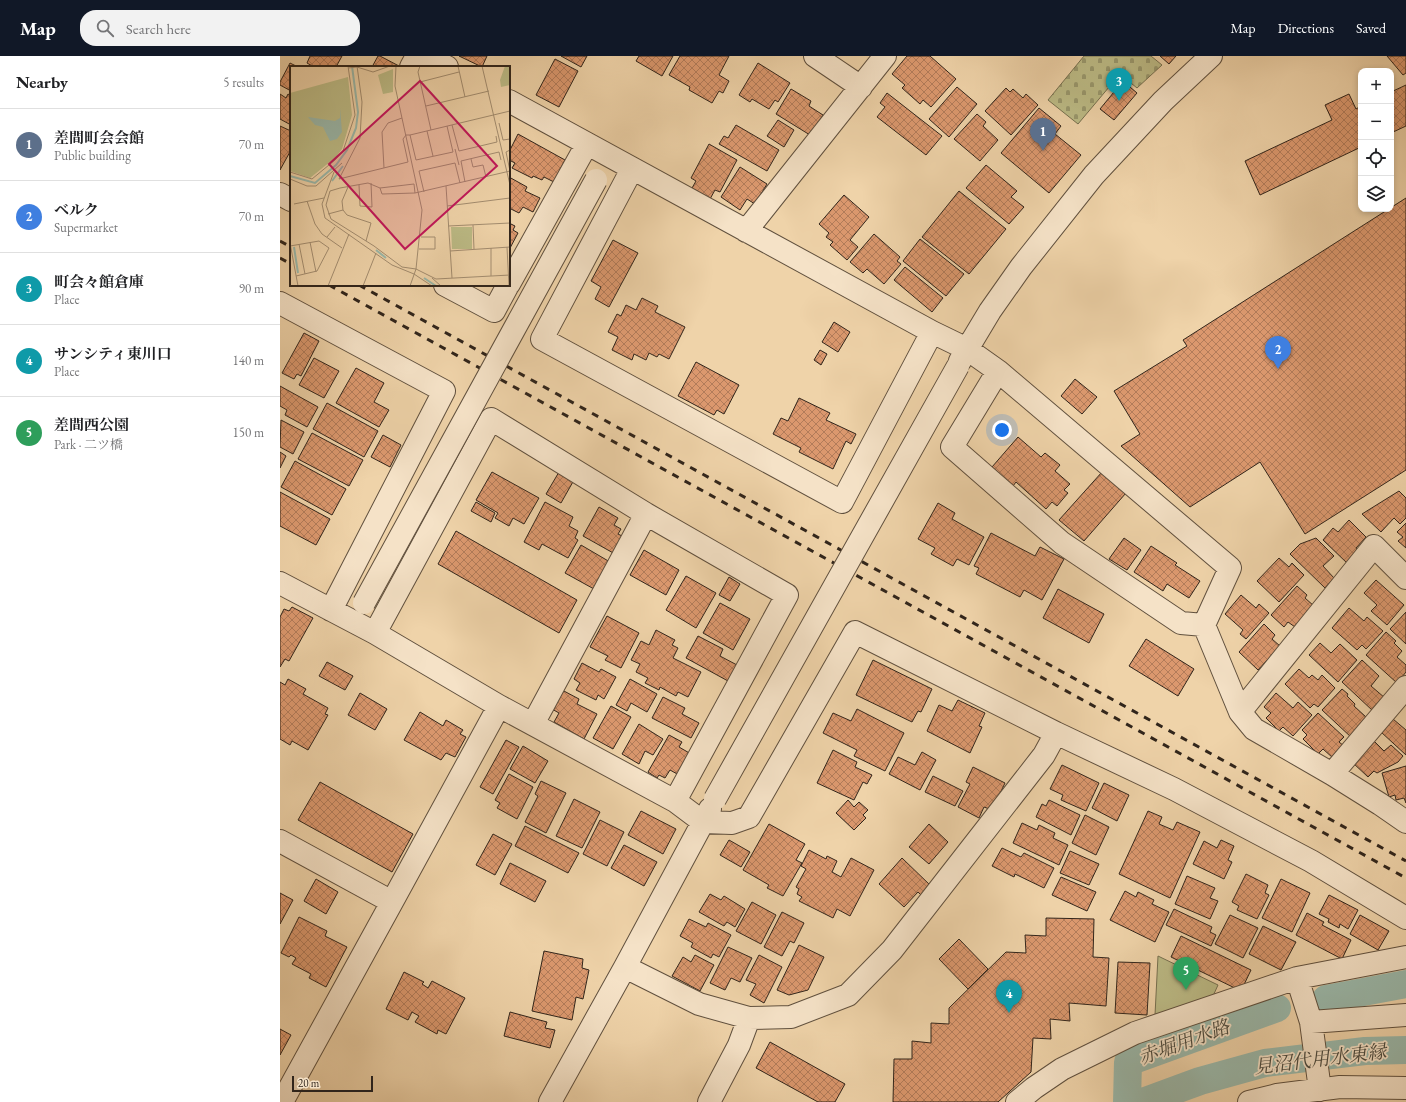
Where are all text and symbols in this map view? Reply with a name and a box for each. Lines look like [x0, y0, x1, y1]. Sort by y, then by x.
search box [80, 10, 360, 46]
text: Map [20, 16, 56, 41]
icon: search [94, 17, 116, 39]
text: Search here [126, 19, 191, 38]
text: Map [1230, 19, 1256, 37]
text: Directions [1278, 19, 1334, 37]
text: Saved [1356, 19, 1386, 37]
inset map [290, 66, 510, 286]
pin: 3 [1106, 68, 1132, 101]
map controls [1358, 68, 1394, 212]
button: + [1358, 68, 1394, 104]
text: Nearby [16, 71, 68, 93]
text: 5 results [223, 74, 264, 91]
button: − [1358, 104, 1394, 140]
pin: 1 [1030, 118, 1056, 151]
text: 差間町会会館 [54, 128, 144, 147]
text: 1 [26, 136, 32, 153]
text: 70 m [239, 136, 264, 153]
button: locate [1358, 140, 1394, 176]
text: Public building [54, 147, 131, 164]
button: layers [1358, 176, 1394, 212]
text: ベルク [54, 200, 99, 219]
text: 2 [26, 208, 32, 225]
text: 70 m [239, 208, 264, 225]
text: Supermarket [54, 219, 118, 236]
text: 町会々館倉庫 [54, 272, 144, 291]
text: 3 [26, 280, 32, 297]
text: 90 m [239, 280, 264, 297]
text: Place [54, 291, 80, 308]
pin: 2 [1265, 336, 1291, 369]
text: サンシティ東川口 [54, 344, 172, 363]
text: 4 [26, 352, 32, 369]
text: 140 m [233, 352, 264, 369]
text: Place [54, 363, 80, 380]
text: 差間西公園 [54, 415, 129, 434]
your location [992, 420, 1012, 440]
text: 5 [26, 424, 32, 441]
text: 150 m [233, 424, 264, 441]
text: Park · 二ツ橋 [54, 436, 123, 453]
pin: 5 [1173, 957, 1199, 990]
pin: 4 [996, 980, 1022, 1013]
water label: 赤堀用水路 [1135, 1013, 1235, 1070]
water label: 見沼代用水東縁 [1252, 1038, 1390, 1080]
scale bar [292, 1074, 373, 1093]
text: 20 m [298, 1076, 319, 1090]

